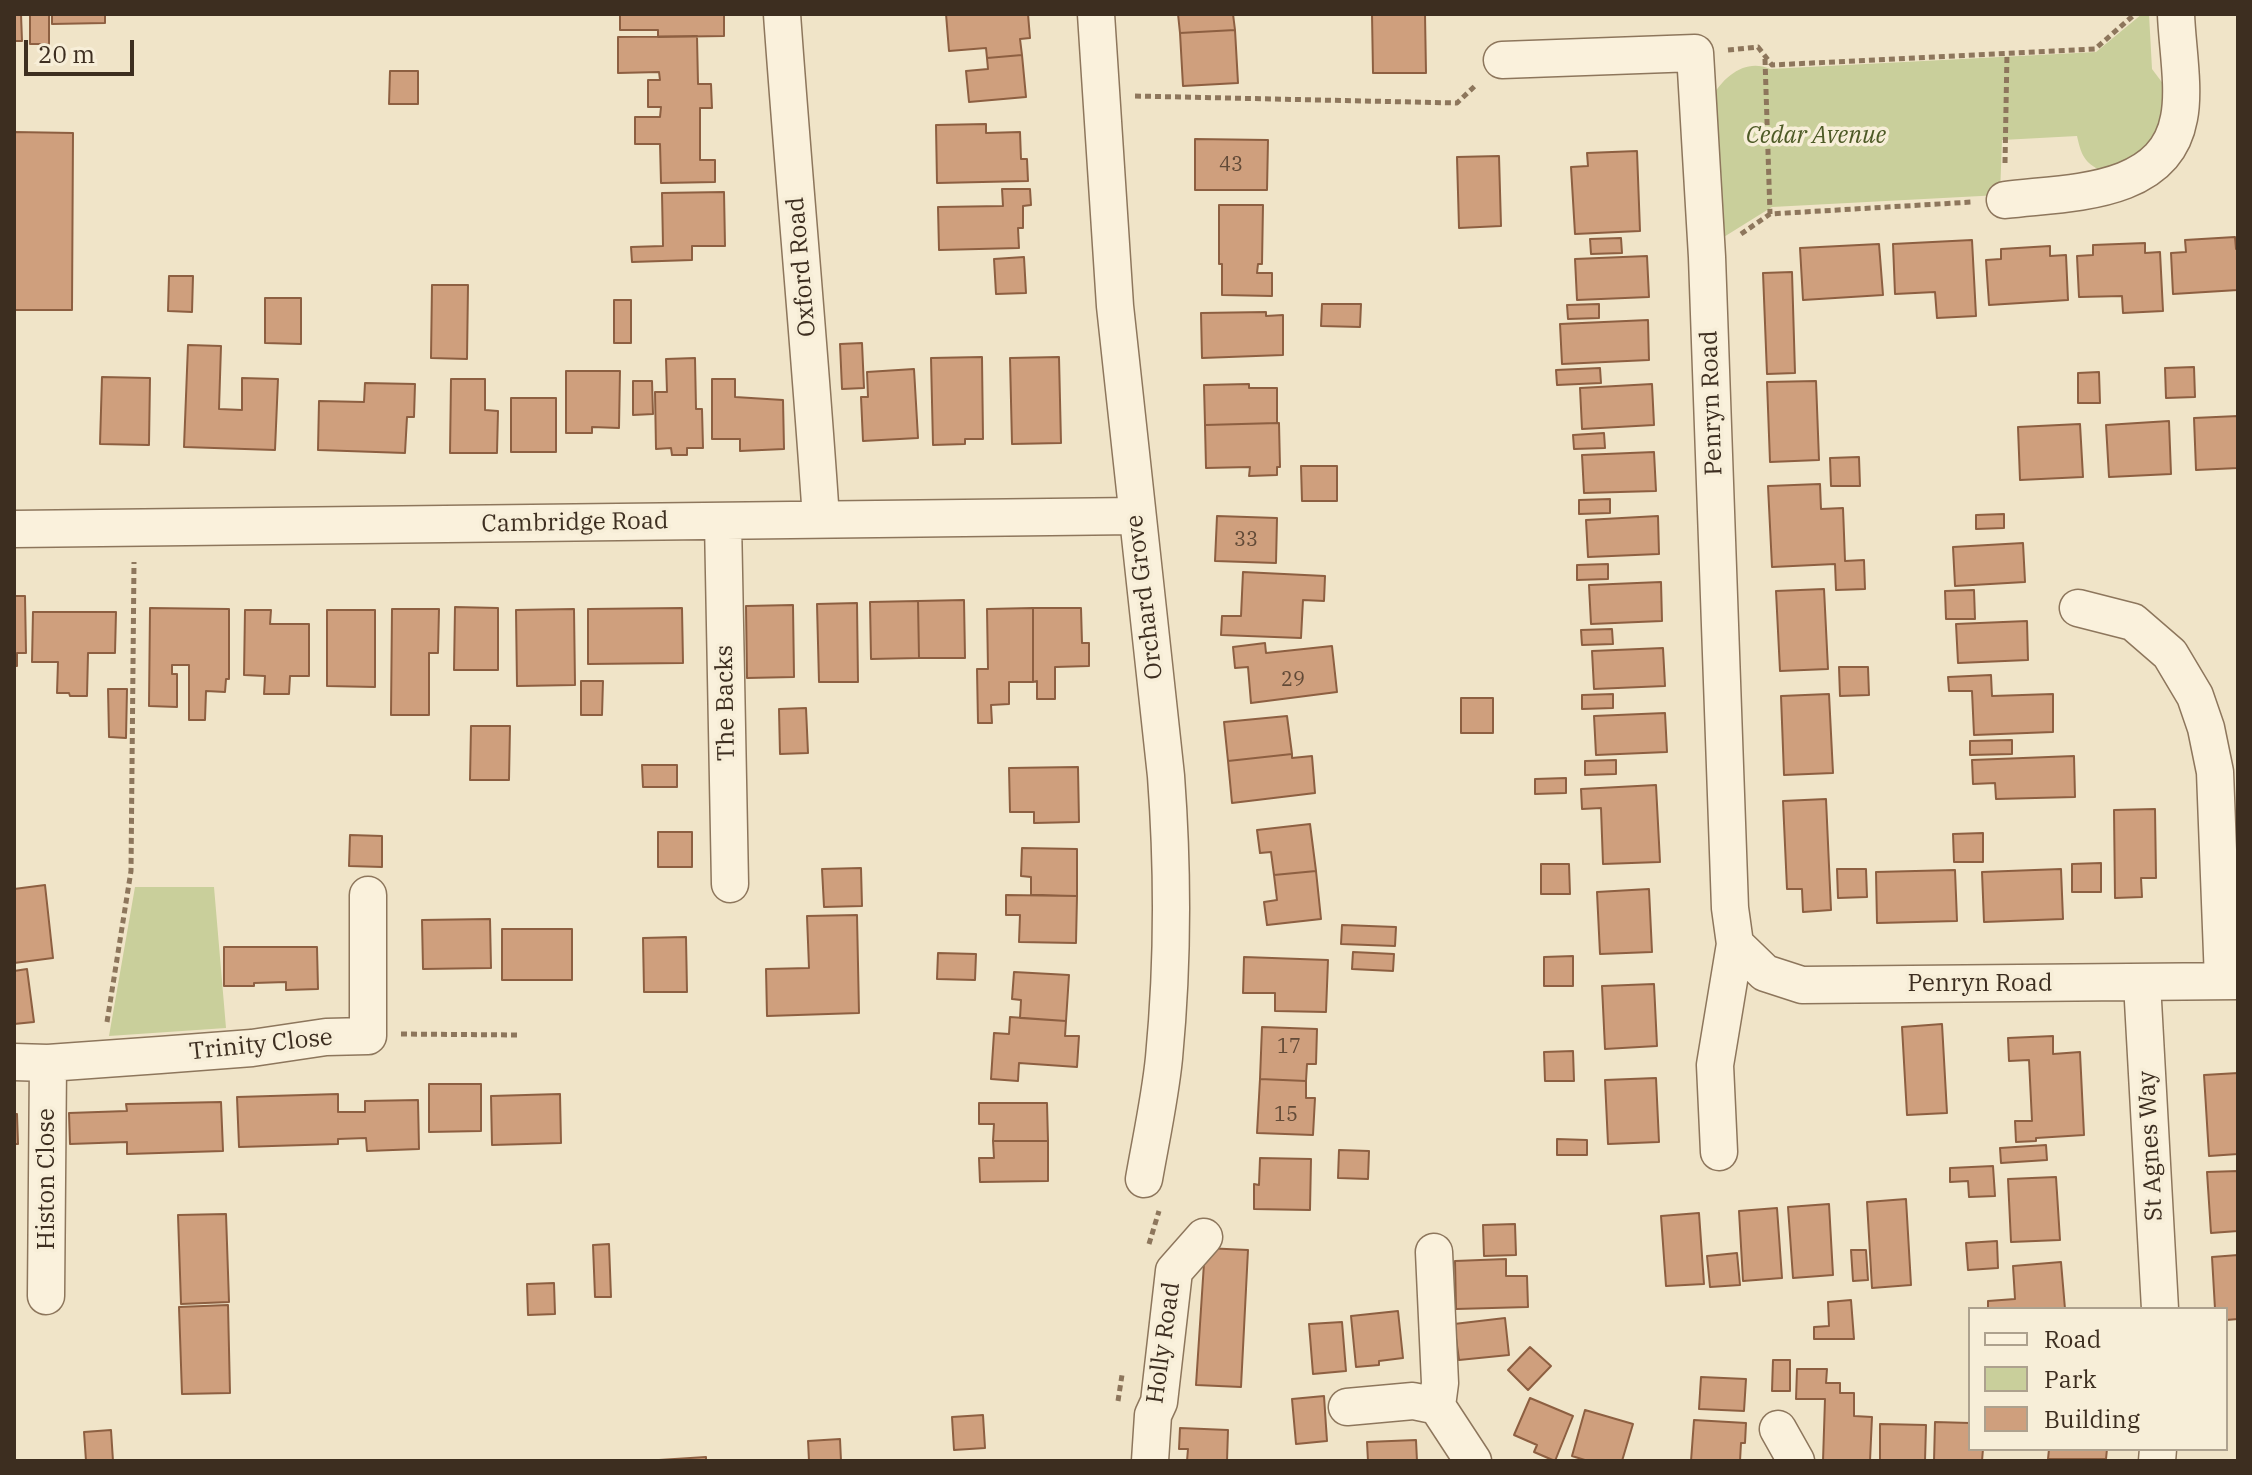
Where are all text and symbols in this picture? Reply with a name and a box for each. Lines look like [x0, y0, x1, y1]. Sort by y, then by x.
scale bar [28, 24, 138, 74]
text: 20 m [38, 38, 95, 70]
park label: Cedar Avenue [1746, 122, 1886, 150]
house number: 43 [1219, 153, 1243, 177]
street label: Oxford Road [782, 196, 822, 338]
street label: Penryn Road [1695, 330, 1729, 476]
street label: Cambridge Road [481, 507, 669, 539]
street label: Orchard Grove [1121, 513, 1169, 681]
house number: 33 [1234, 528, 1258, 552]
street label: The Backs [711, 645, 741, 761]
house number: 29 [1281, 668, 1305, 692]
street label: Penryn Road [1907, 970, 2053, 998]
street label: Trinity Close [188, 1023, 334, 1067]
house number: 17 [1277, 1035, 1301, 1059]
street label: St Agnes Way [2133, 1070, 2169, 1222]
house number: 15 [1274, 1103, 1298, 1127]
street label: Histon Close [33, 1108, 61, 1250]
street label: Holly Road [1141, 1280, 1187, 1406]
legend [1968, 1307, 2228, 1451]
text: Road [2044, 1323, 2101, 1355]
text: Park [2044, 1363, 2096, 1395]
text: Building [2044, 1403, 2140, 1435]

